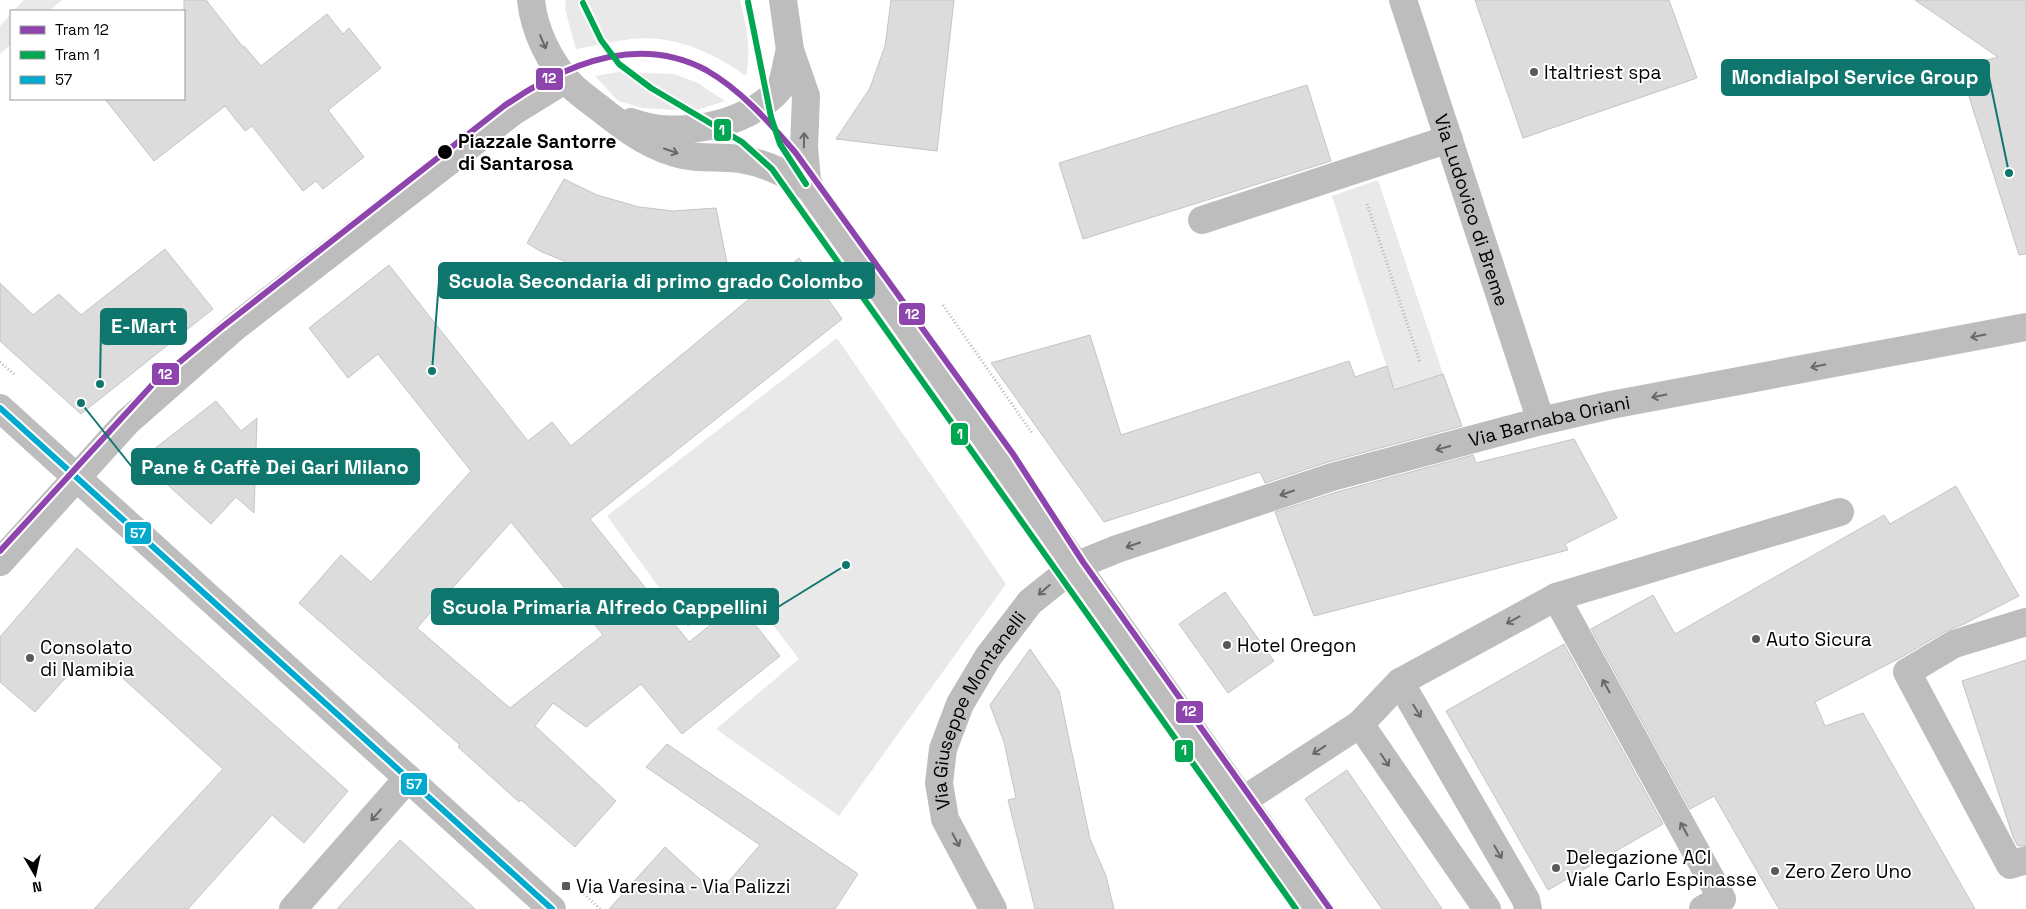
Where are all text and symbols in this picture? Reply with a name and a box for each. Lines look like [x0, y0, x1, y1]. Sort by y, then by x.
legend [10, 10, 185, 100]
text: Tram 12 [55, 20, 109, 39]
one-way arrow [539, 34, 549, 49]
text: Tram 1 [55, 45, 100, 64]
place label: Italtriest spa [1544, 60, 1661, 85]
callout: Mondialpol Service Group [1722, 60, 1989, 95]
text: Mondialpol Service Group [1732, 64, 1978, 90]
marker: Italtriest spa [1528, 66, 1540, 78]
line badge: 12 [535, 67, 564, 91]
text: 12 [542, 69, 556, 87]
text: 57 [55, 70, 72, 89]
street label: Via Ludovico di Breme [1428, 111, 1515, 309]
line badge: 1 [713, 118, 732, 142]
text: 1 [719, 121, 725, 139]
place label: Piazzale Santorre di Santarosa [458, 129, 617, 176]
one-way arrow [799, 132, 809, 148]
marker: Piazzale Santorre di Santarosa [436, 143, 454, 161]
one-way arrow [662, 147, 678, 156]
callout: Scuola Secondaria di primo grado Colombo [439, 263, 874, 298]
text: Scuola Secondaria di primo grado Colombo [449, 268, 863, 294]
line badge: 12 [898, 302, 926, 326]
text: 12 [905, 305, 919, 323]
callout: E-Mart [101, 309, 186, 344]
text: E-Mart [111, 313, 177, 339]
one-way arrow [1970, 332, 1986, 341]
line badge: 12 [151, 362, 180, 386]
one-way arrow [1811, 362, 1827, 371]
text: 12 [158, 365, 172, 383]
street label: Via Barnaba Oriani [1466, 390, 1632, 453]
one-way arrow [1651, 392, 1667, 401]
line badge: 1 [950, 422, 969, 446]
text: 1 [957, 425, 963, 443]
one-way arrow [1436, 443, 1452, 453]
callout: Pane & Caffè Dei Gari Milano [132, 449, 419, 484]
text: Pane & Caffè Dei Gari Milano [141, 454, 409, 480]
one-way arrow [1279, 488, 1295, 498]
line badge: 57 [124, 521, 152, 545]
text: 57 [130, 524, 146, 542]
one-way arrow [1125, 540, 1141, 550]
one-way arrow [1038, 585, 1051, 596]
callout: Scuola Primaria Alfredo Cappellini [432, 589, 778, 624]
text: Scuola Primaria Alfredo Cappellini [443, 594, 767, 620]
street label: Via Giuseppe Montanelli [927, 606, 1032, 812]
one-way arrow [1507, 616, 1521, 626]
place label: Auto Sicura [1766, 627, 1872, 652]
place label: Hotel Oregon [1237, 633, 1356, 658]
marker: Auto Sicura [1750, 633, 1762, 645]
place label: Consolato di Namibia [40, 635, 134, 682]
marker: Hotel Oregon [1221, 639, 1233, 651]
marker: Consolato di Namibia [24, 652, 36, 664]
one-way arrow [1600, 680, 1610, 694]
line badge: 12 [1175, 700, 1204, 724]
text: 12 [1182, 702, 1196, 720]
one-way arrow [1413, 703, 1423, 717]
line badge: 1 [1174, 739, 1194, 763]
text: 1 [1181, 741, 1187, 759]
one-way arrow [1313, 746, 1327, 756]
one-way arrow [1380, 752, 1390, 766]
line badge: 57 [400, 772, 428, 796]
text: 57 [406, 775, 422, 793]
one-way arrow [370, 808, 381, 821]
one-way arrow [1679, 821, 1689, 836]
one-way arrow [952, 832, 961, 847]
one-way arrow [1494, 844, 1504, 858]
place label: Delegazione ACI Viale Carlo Espinasse [1566, 845, 1757, 892]
north arrow [10, 849, 60, 899]
place label: Zero Zero Uno [1785, 859, 1912, 884]
marker: Delegazione ACI Viale Carlo Espinasse [1550, 862, 1562, 874]
marker: Zero Zero Uno [1769, 865, 1781, 877]
place label: Via Varesina - Via Palizzi [576, 874, 790, 899]
text: N [31, 877, 43, 896]
marker: Via Varesina - Via Palizzi [560, 880, 572, 892]

